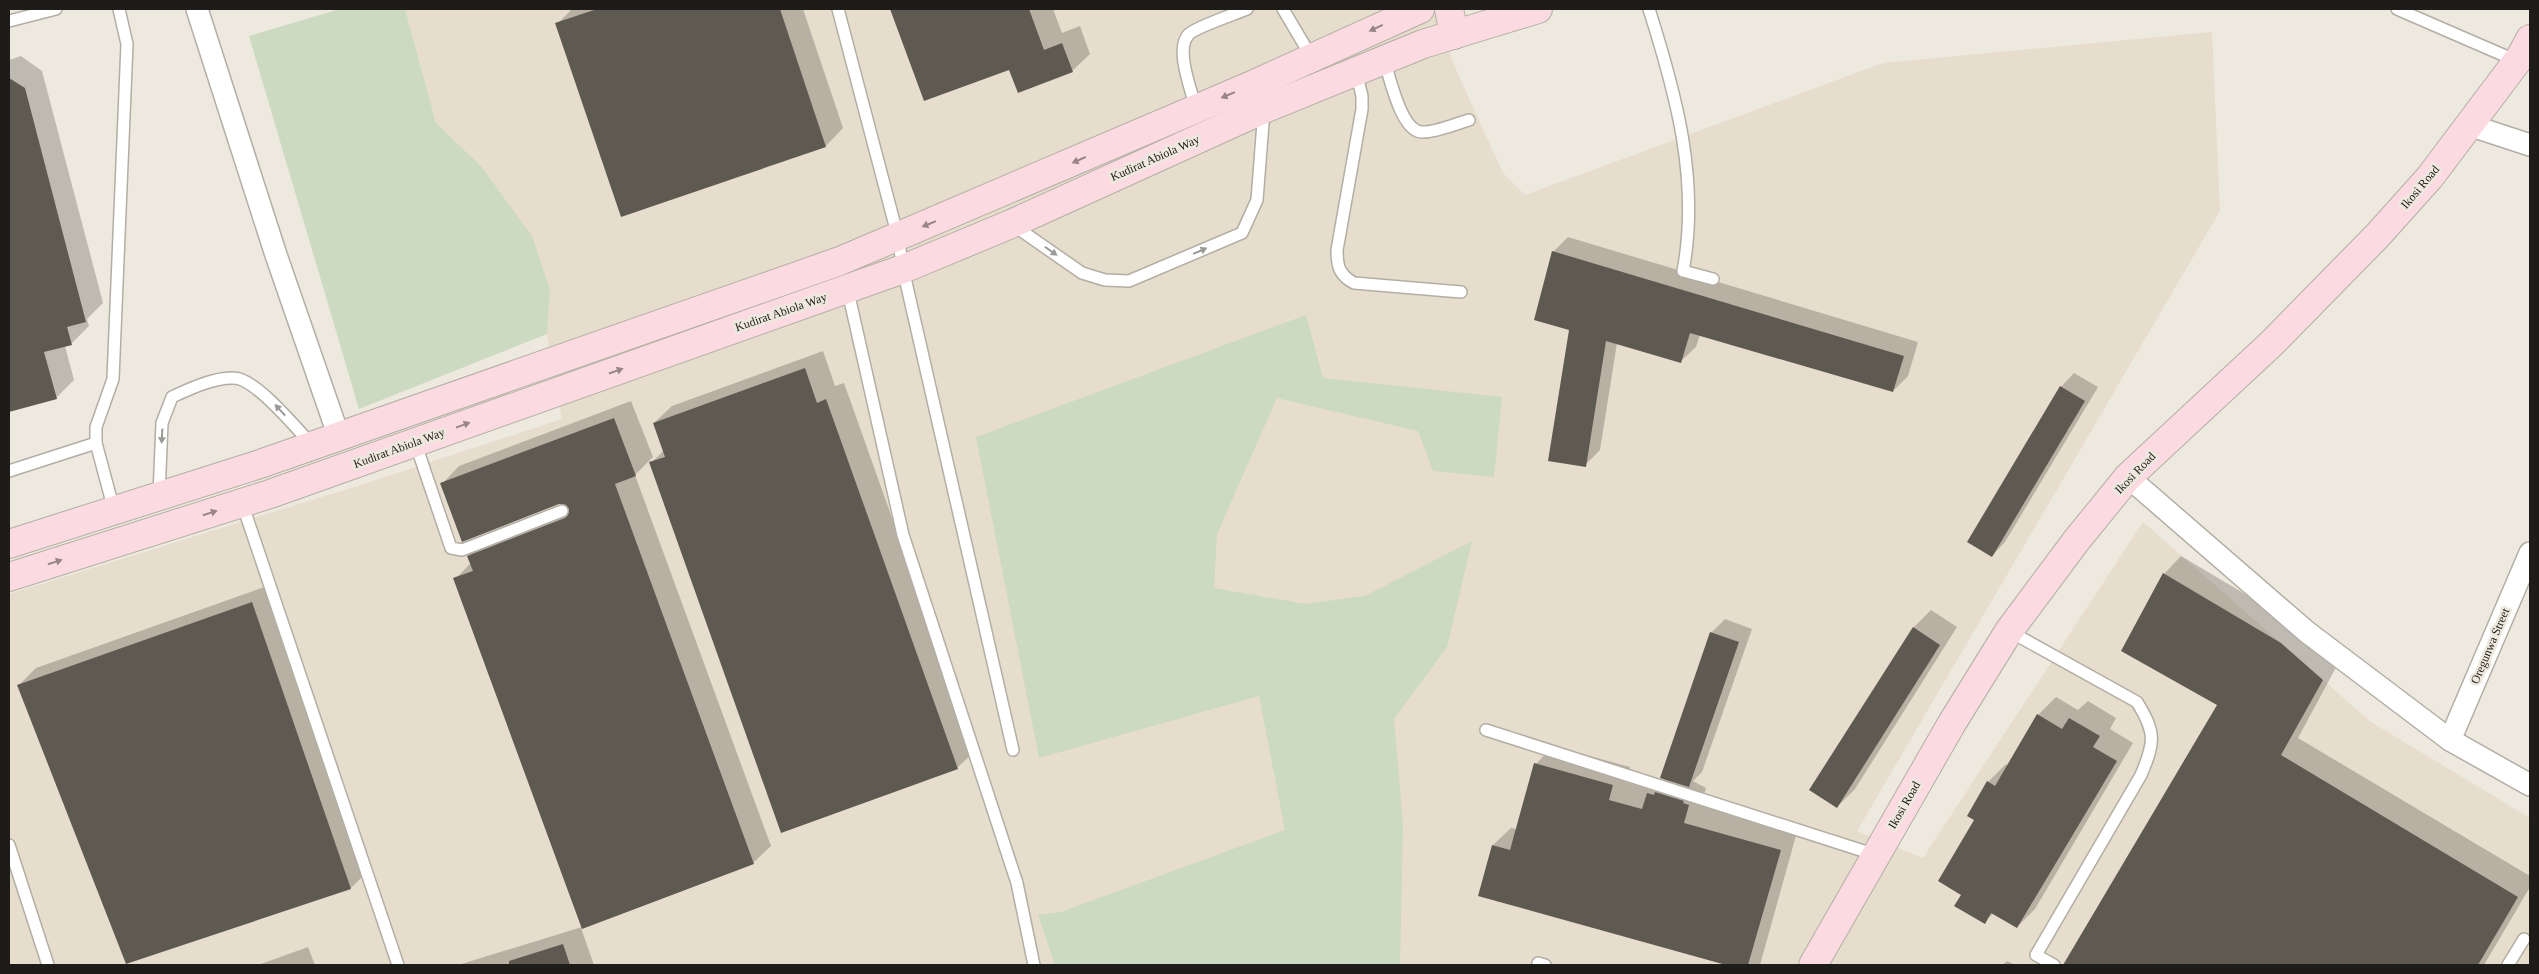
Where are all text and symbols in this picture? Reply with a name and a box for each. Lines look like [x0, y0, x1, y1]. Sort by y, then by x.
one-way arrow [1369, 25, 1383, 33]
one-way arrow [1221, 92, 1235, 100]
street label: Kudirat Abiola Way [1108, 132, 1202, 184]
one-way arrow [1072, 157, 1086, 165]
street label: Ikosi Road [2398, 162, 2442, 212]
one-way arrow [921, 220, 936, 228]
one-way arrow [1044, 246, 1058, 256]
one-way arrow [1193, 247, 1208, 255]
street label: Kudirat Abiola Way [733, 290, 829, 334]
one-way arrow [608, 366, 623, 374]
one-way arrow [274, 405, 286, 417]
one-way arrow [455, 421, 470, 428]
street label: Kudirat Abiola Way [351, 425, 447, 471]
one-way arrow [157, 428, 165, 444]
street label: Ikosi Road [2112, 449, 2158, 497]
one-way arrow [203, 509, 218, 517]
one-way arrow [48, 558, 63, 566]
street label: Oregunwa Street [2468, 605, 2513, 686]
street label: Ikosi Road [1885, 779, 1923, 831]

